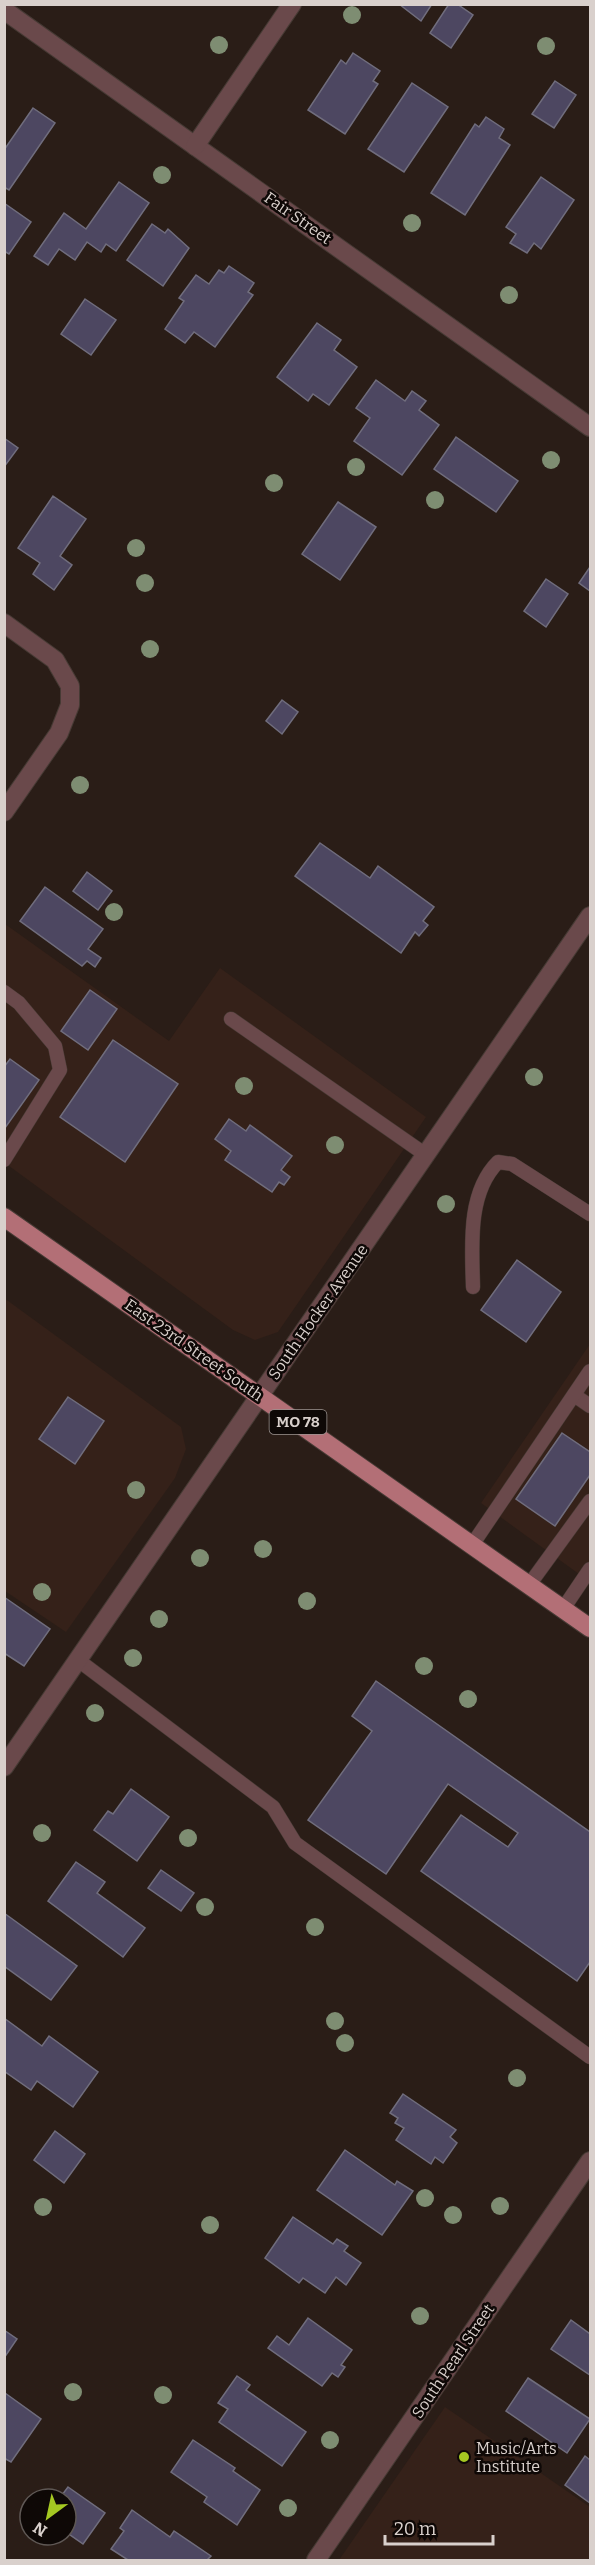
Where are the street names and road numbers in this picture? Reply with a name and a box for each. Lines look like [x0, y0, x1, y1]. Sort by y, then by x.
street label: Fair Street [261, 188, 335, 248]
street label: South Hocker Avenue [264, 1241, 372, 1383]
street label: East 23rd Street South [121, 1295, 267, 1405]
road number: MO 78 [270, 1410, 326, 1434]
street label: South Pearl Street [408, 2300, 498, 2422]

